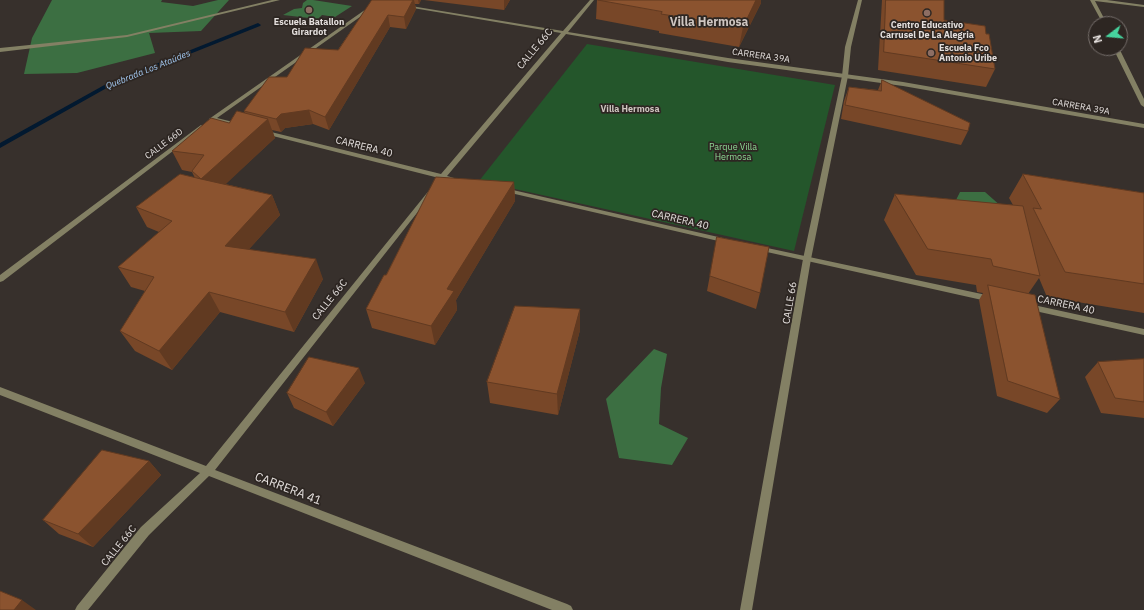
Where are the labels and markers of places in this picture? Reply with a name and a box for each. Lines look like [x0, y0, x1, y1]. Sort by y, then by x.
marker: Escuela Batallon Girardot [304, 5, 314, 15]
marker: Centro Educativo Carrusel De La Alegria [922, 8, 932, 18]
place label: Escuela Batallon Girardot [274, 17, 344, 38]
place label: Centro Educativo Carrusel De La Alegria [880, 20, 974, 41]
place label: Escuela Fco Antonio Uribe [939, 43, 997, 64]
marker: Escuela Fco Antonio Uribe [926, 48, 936, 58]

